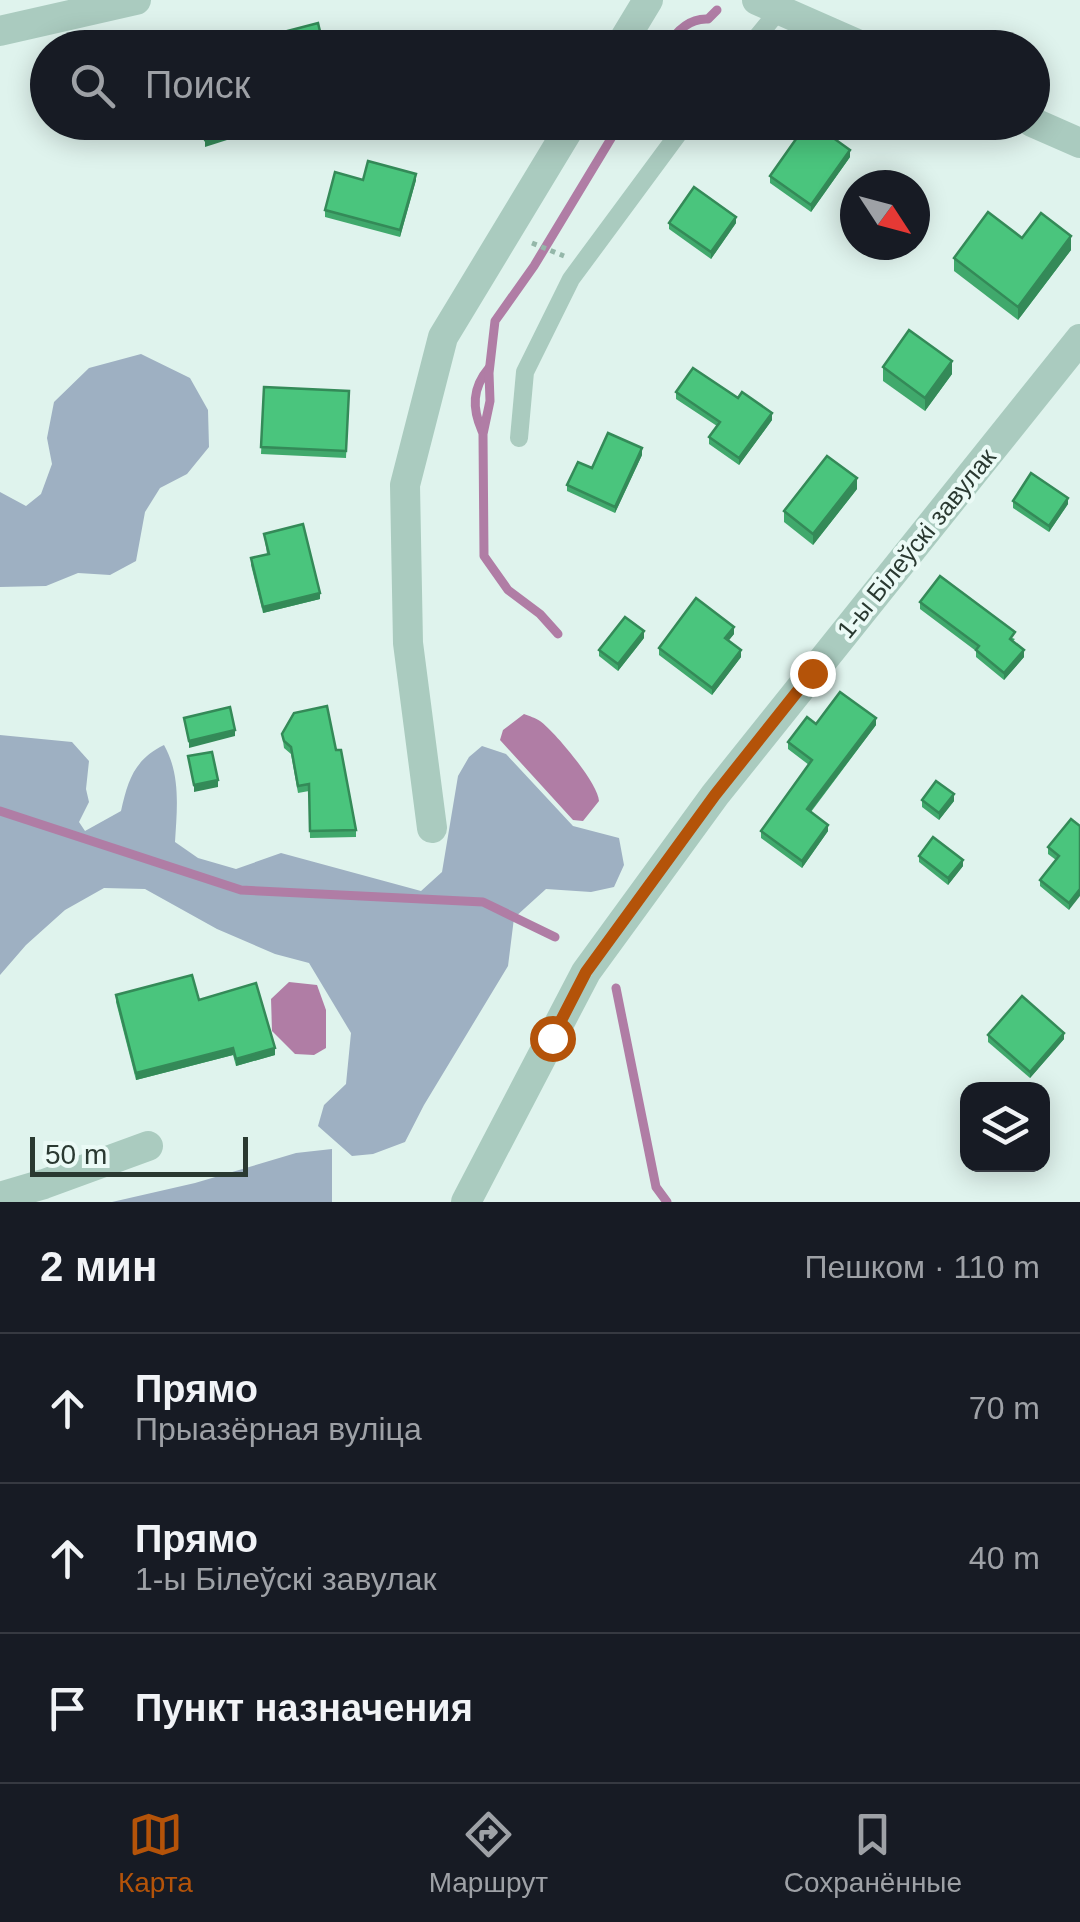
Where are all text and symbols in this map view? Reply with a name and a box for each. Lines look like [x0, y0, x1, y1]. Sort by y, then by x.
search box [30, 30, 1050, 140]
icon: search [65, 58, 120, 113]
text: Поиск [145, 64, 250, 106]
north arrow [840, 170, 930, 260]
street label: 1-ы Білеўскі завулак [831, 442, 1002, 643]
route end [790, 651, 836, 697]
route start [530, 1016, 576, 1062]
map controls [960, 1082, 1050, 1172]
button: layers [960, 1082, 1050, 1172]
scale bar [30, 1132, 248, 1176]
text: 50 m [45, 1139, 107, 1170]
text: 2 мин [40, 1243, 157, 1290]
text: Пешком · 110 m [804, 1249, 1040, 1285]
text: Прямо [135, 1368, 258, 1410]
icon: ahead [40, 1381, 95, 1436]
text: 70 m [969, 1390, 1040, 1426]
text: Прыазёрная вуліца [135, 1411, 422, 1447]
text: Прямо [135, 1518, 258, 1560]
icon: ahead [40, 1531, 95, 1586]
text: 40 m [969, 1540, 1040, 1576]
text: 1-ы Білеўскі завулак [135, 1561, 436, 1597]
icon: arrive [40, 1681, 95, 1736]
text: Пункт назначения [135, 1687, 473, 1729]
tab: Карта [118, 1807, 193, 1899]
tab: Маршрут [429, 1807, 548, 1899]
tab: Сохранённые [784, 1807, 962, 1899]

